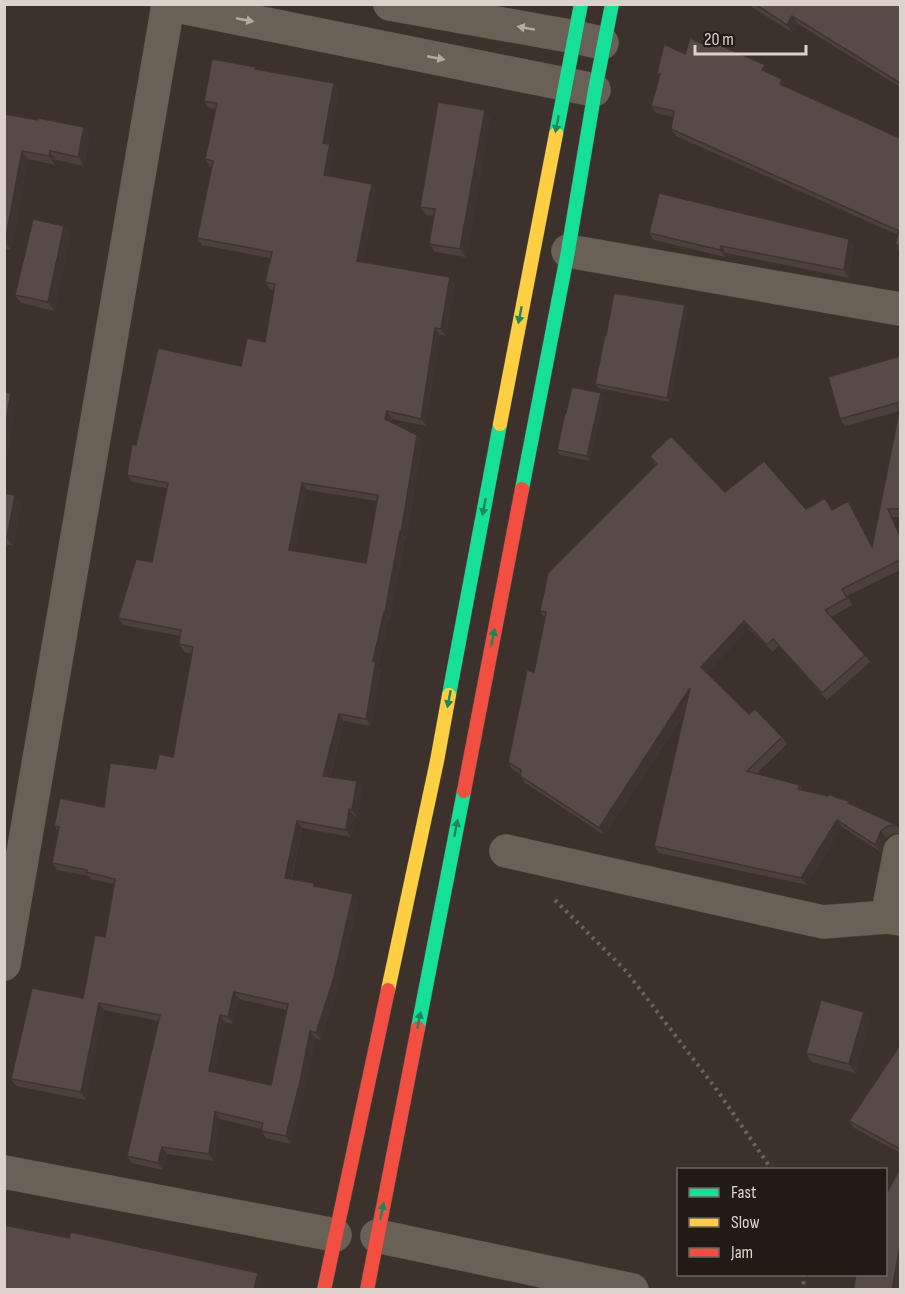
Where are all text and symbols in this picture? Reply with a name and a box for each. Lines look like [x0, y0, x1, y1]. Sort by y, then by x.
one-way arrow [235, 16, 254, 25]
scale bar [695, 18, 806, 56]
one-way arrow [516, 24, 535, 33]
text: 20 m [704, 29, 734, 50]
one-way arrow [427, 54, 446, 63]
one-way arrow [552, 114, 561, 133]
one-way arrow [515, 306, 524, 325]
one-way arrow [480, 498, 489, 517]
one-way arrow [489, 627, 498, 646]
one-way arrow [444, 689, 453, 708]
one-way arrow [452, 819, 461, 838]
one-way arrow [415, 1010, 424, 1029]
legend [677, 1168, 887, 1276]
text: Fast [731, 1182, 757, 1203]
one-way arrow [378, 1202, 387, 1221]
text: Slow [731, 1212, 760, 1233]
text: Jam [730, 1242, 753, 1263]

